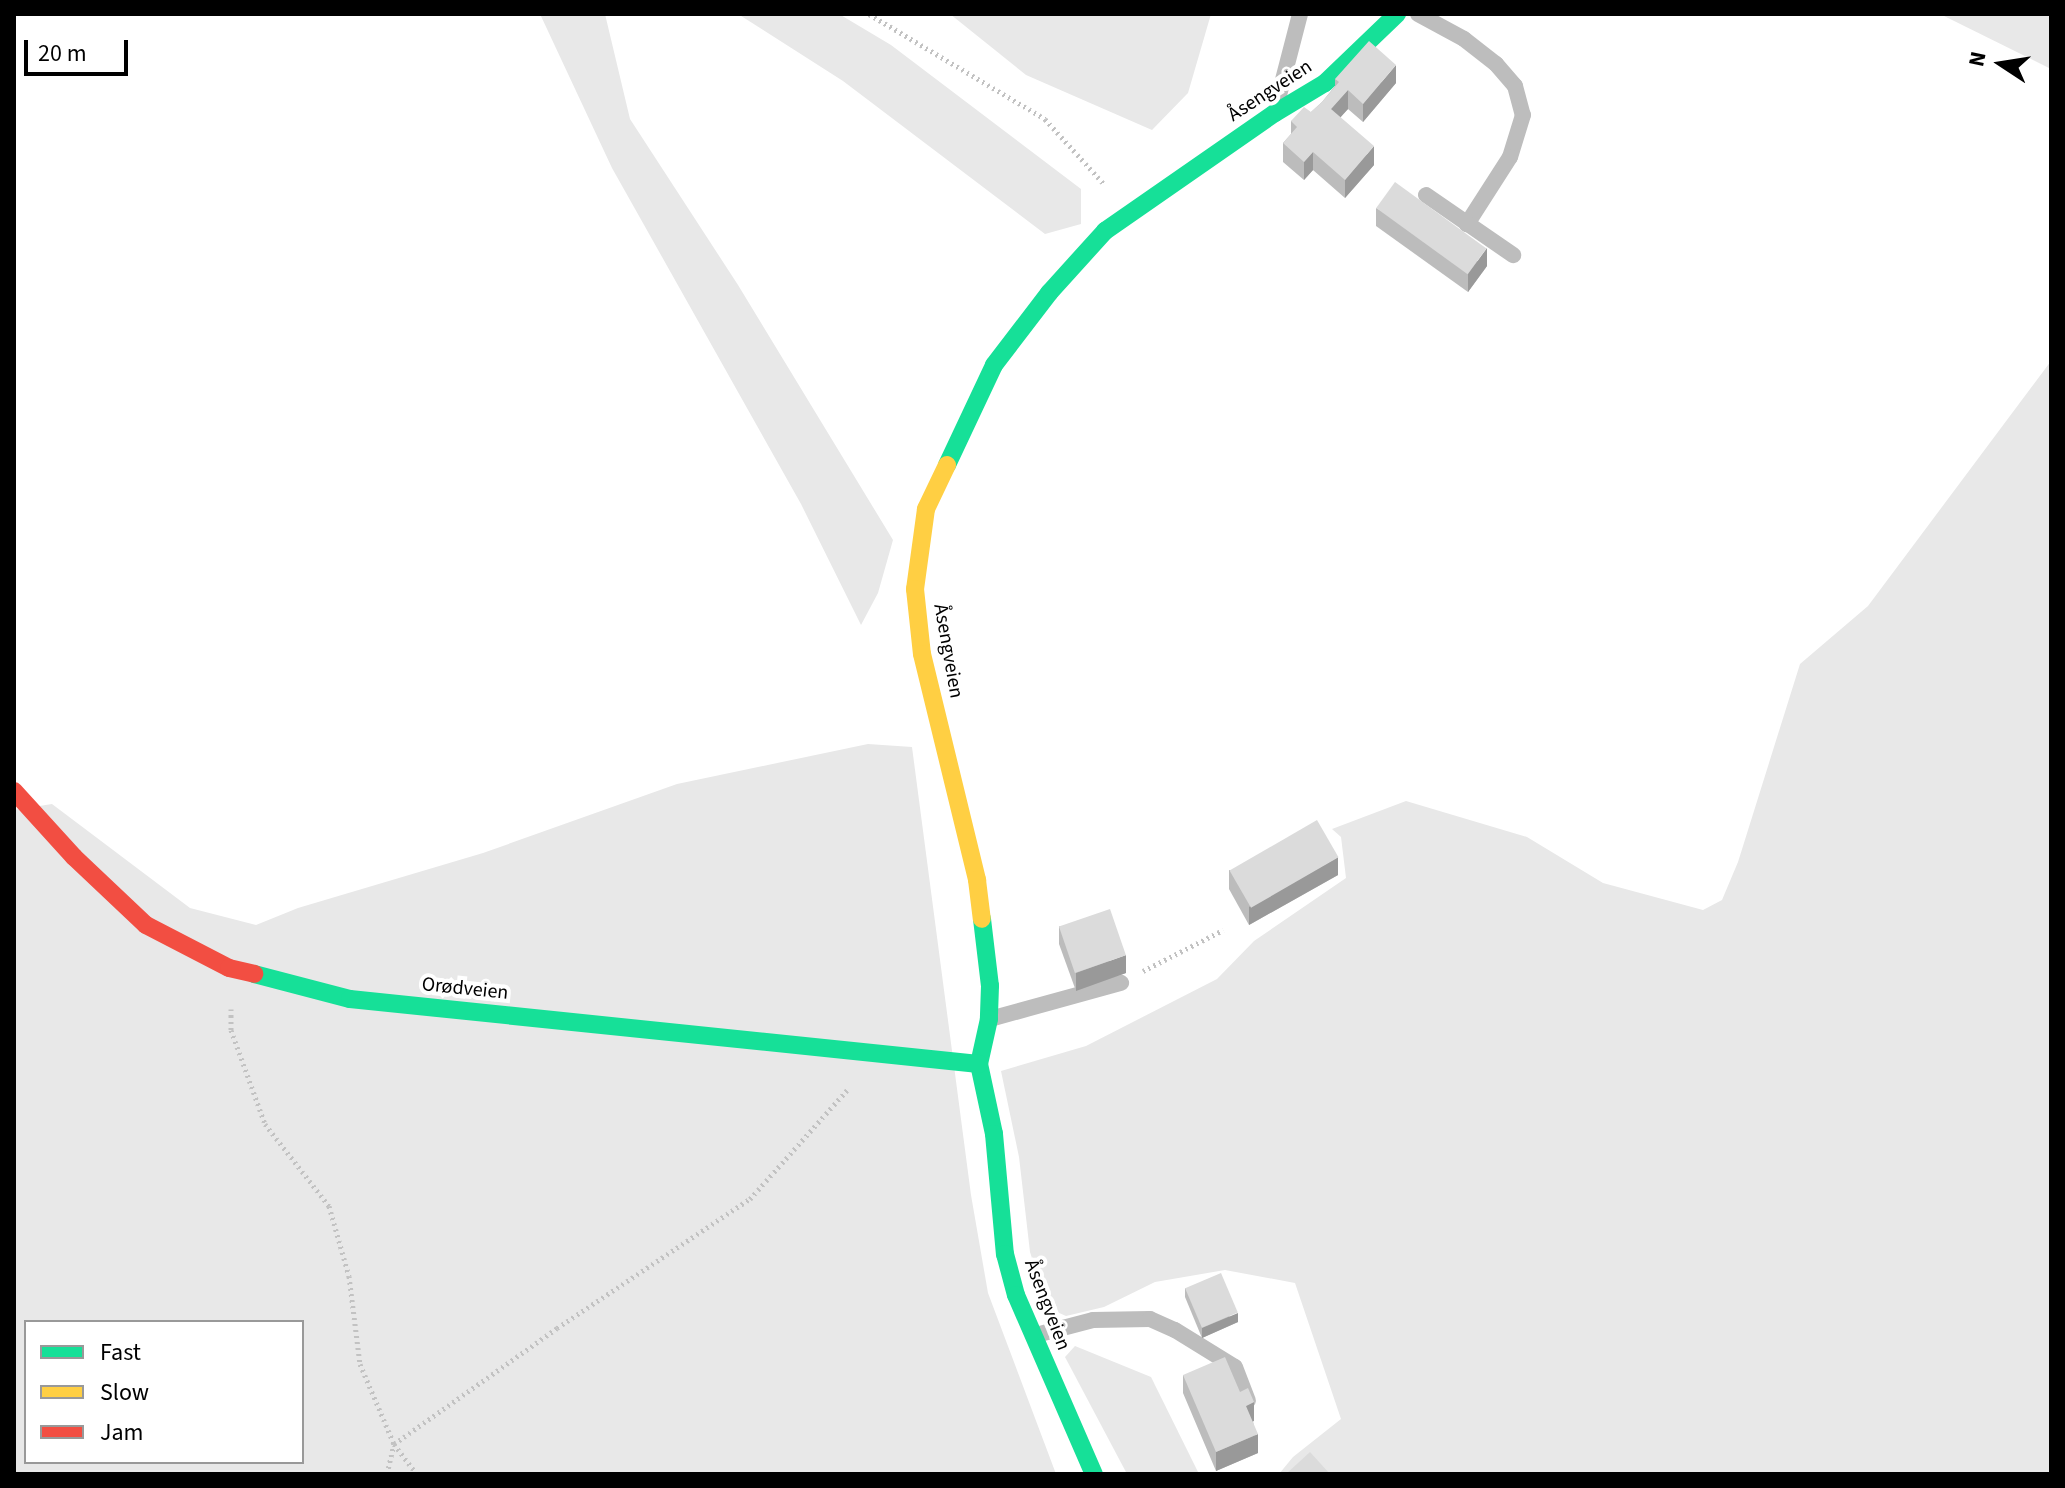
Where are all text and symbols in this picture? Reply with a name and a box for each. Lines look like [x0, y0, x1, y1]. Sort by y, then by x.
scale bar [28, 24, 132, 74]
north arrow [1961, 24, 2041, 104]
text: 20 m [38, 36, 87, 71]
text: N [1960, 49, 1995, 70]
street label: Åsengveien [1223, 55, 1317, 127]
street label: Åsengveien [928, 602, 968, 700]
street label: Orødveien [421, 973, 509, 1005]
street label: Åsengveien [1019, 1256, 1075, 1354]
legend [24, 1320, 304, 1464]
text: Fast [100, 1335, 141, 1370]
text: Slow [100, 1375, 149, 1410]
text: Jam [100, 1415, 144, 1450]

